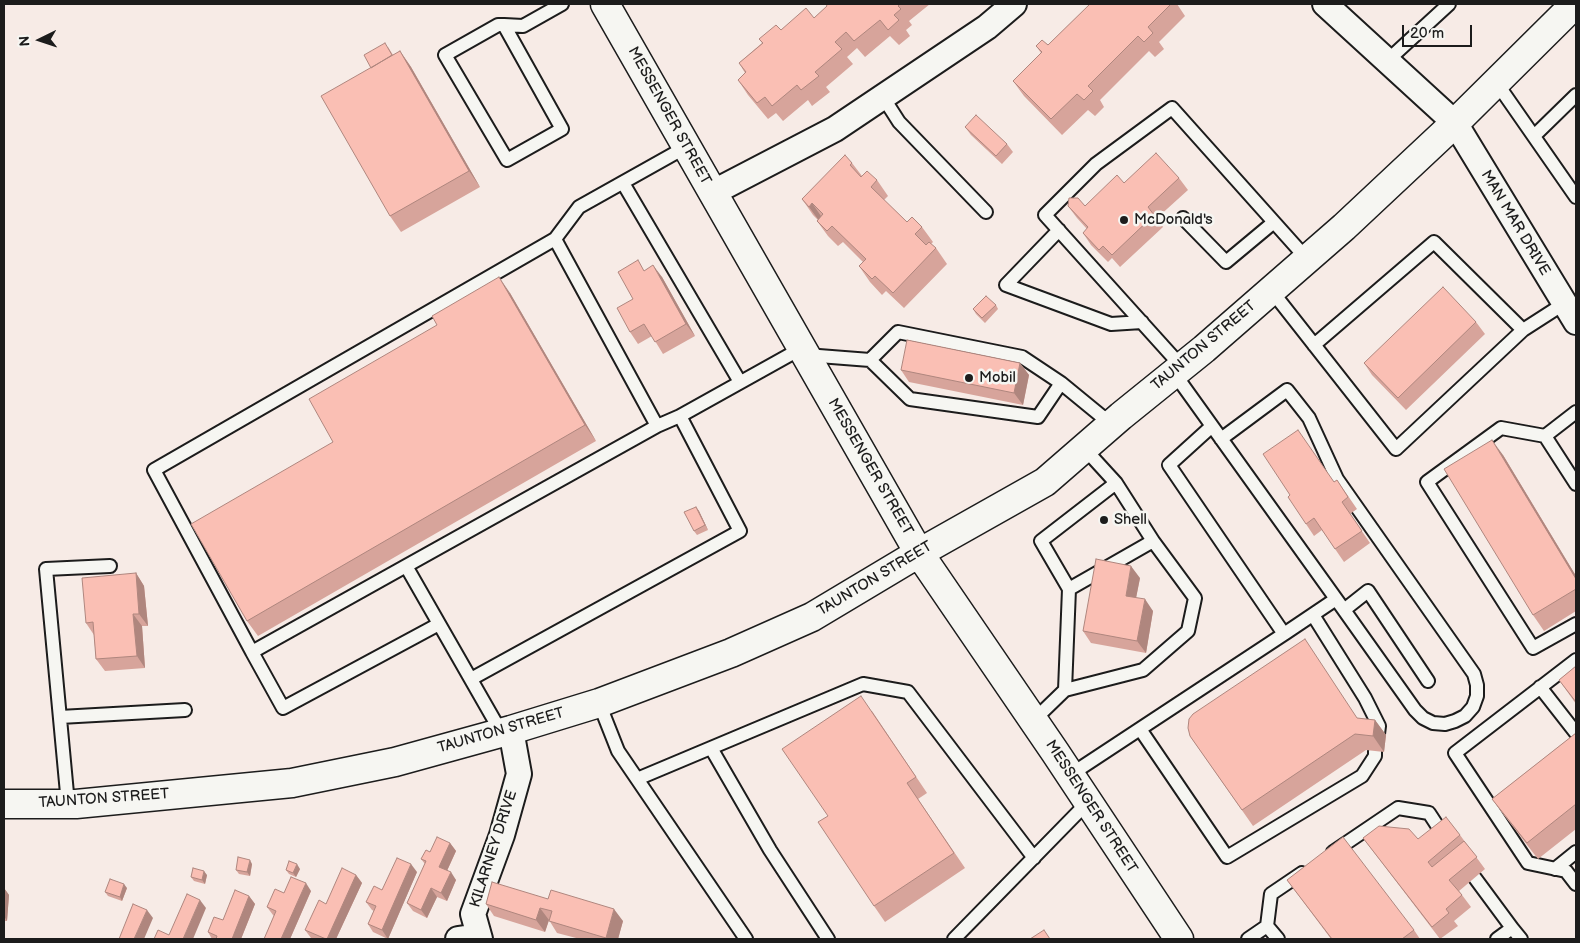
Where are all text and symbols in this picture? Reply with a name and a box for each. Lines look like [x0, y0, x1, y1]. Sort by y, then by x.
north arrow [15, 15, 65, 65]
scale bar [1405, 15, 1475, 47]
text: 20 m [1410, 24, 1444, 43]
text: N [16, 35, 33, 47]
street label: MESSENGER STREET [623, 44, 715, 188]
street label: MAN MAR DRIVE [1476, 167, 1554, 279]
place label: McDonald's [1134, 211, 1213, 229]
marker: McDonald's [1118, 214, 1130, 226]
street label: TAUNTON STREET [1148, 297, 1260, 395]
place label: Mobil [979, 369, 1016, 387]
marker: Mobil [963, 372, 975, 384]
street label: MESSENGER STREET [823, 395, 917, 539]
place label: Shell [1114, 511, 1147, 529]
marker: Shell [1098, 514, 1110, 526]
street label: TAUNTON STREET [814, 538, 936, 620]
street label: TAUNTON STREET [436, 704, 566, 758]
street label: MESSENGER STREET [1041, 737, 1141, 877]
street label: TAUNTON STREET [38, 785, 170, 813]
street label: KILARNEY DRIVE [467, 788, 521, 910]

